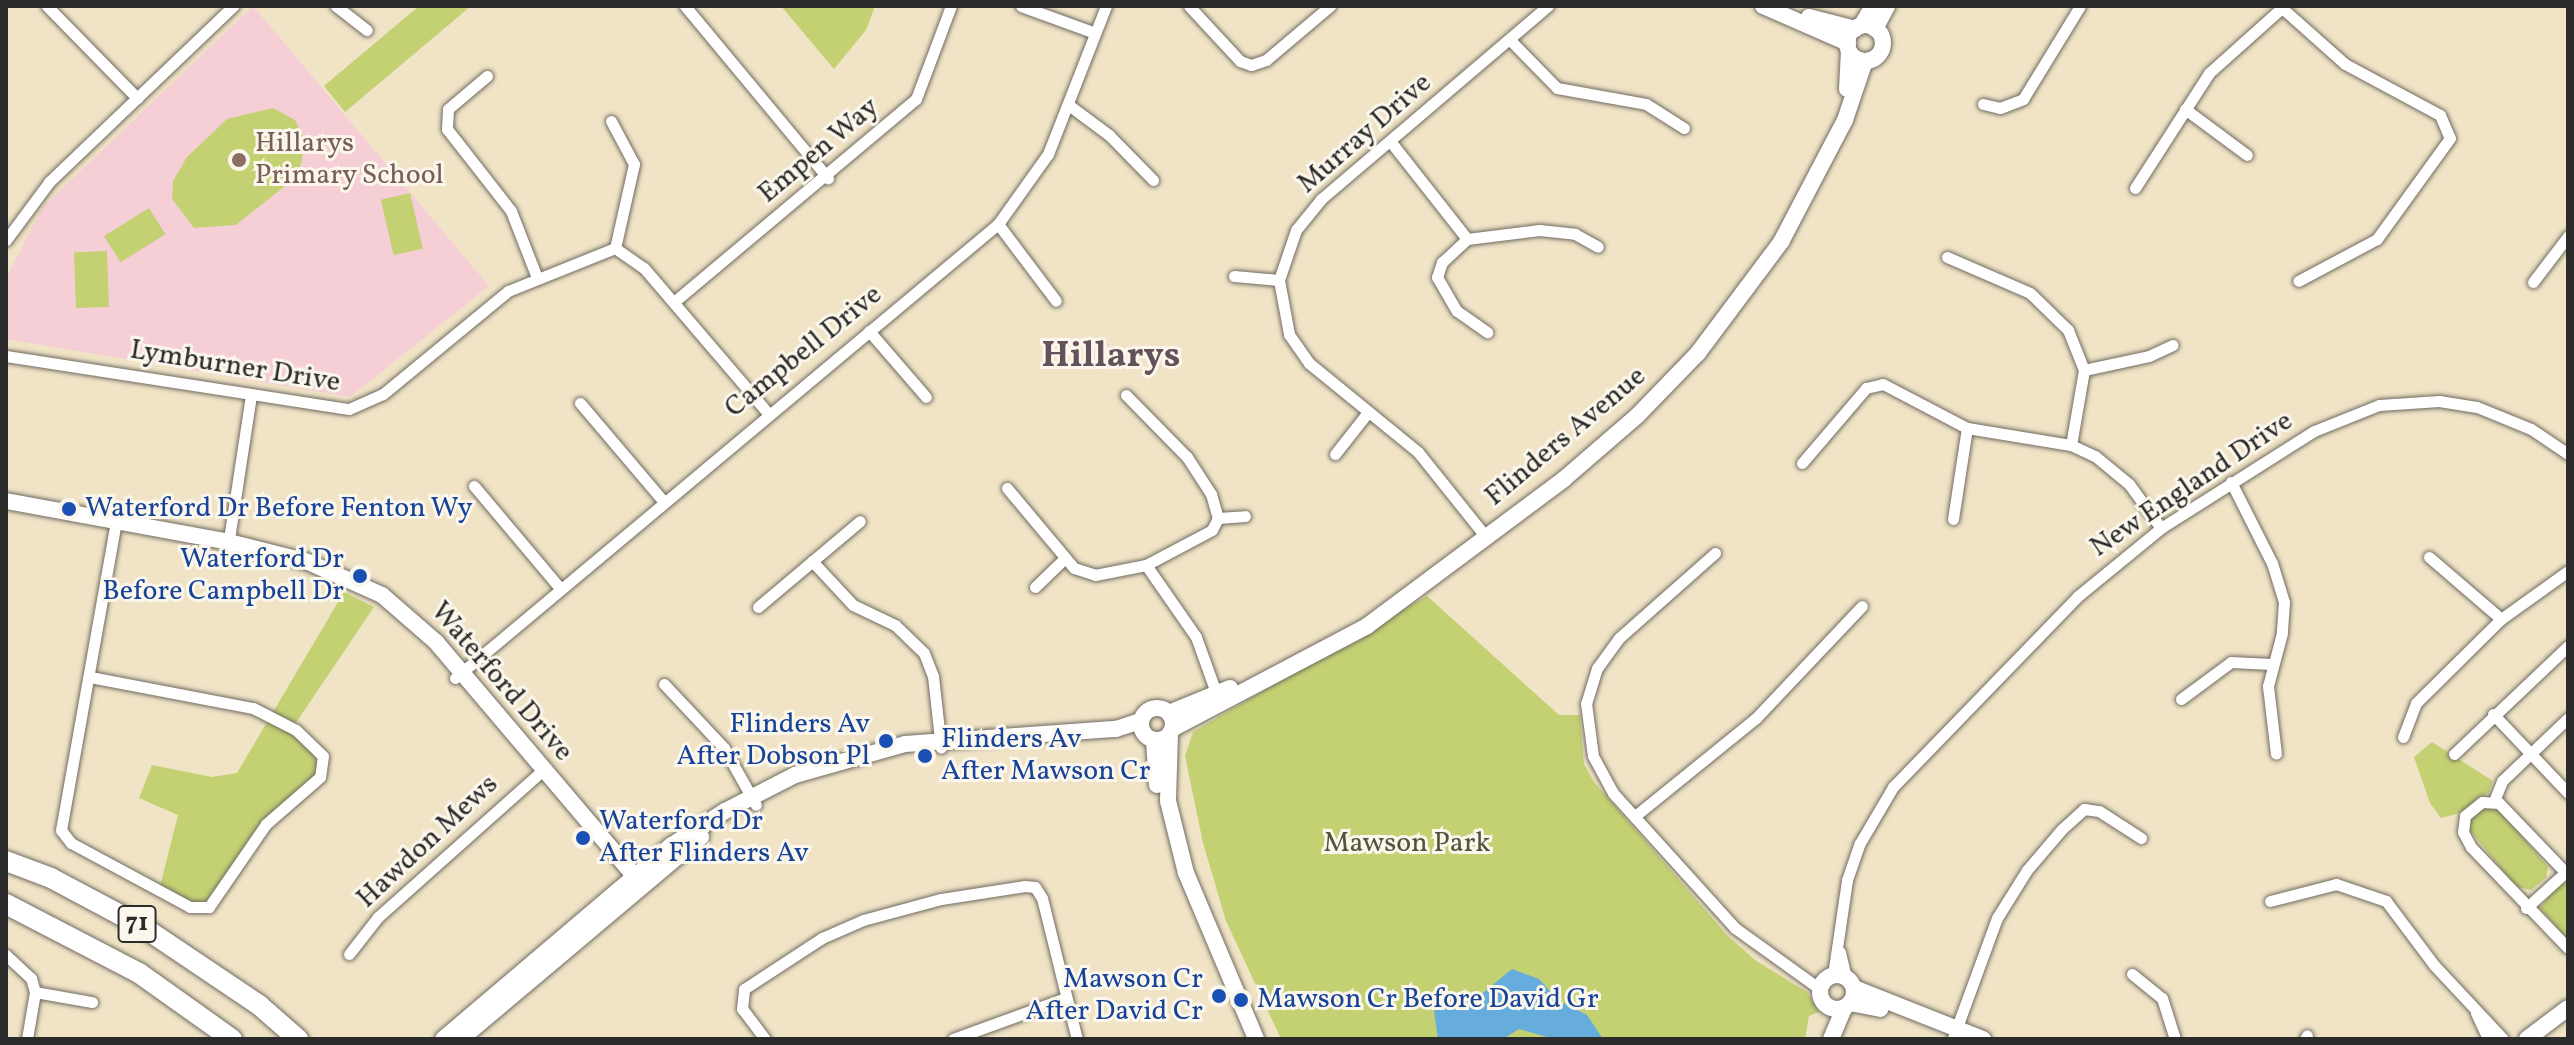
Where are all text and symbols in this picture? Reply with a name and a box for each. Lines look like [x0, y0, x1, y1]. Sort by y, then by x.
street label: Murray Drive [1291, 67, 1439, 201]
street label: Empen Way [752, 91, 886, 211]
place label: Hillarys Primary School [255, 127, 444, 193]
marker: Hillarys Primary School [230, 151, 248, 169]
street label: Campbell Drive [719, 279, 889, 425]
street label: Lymburner Drive [128, 334, 342, 400]
district label: Hillarys [1042, 336, 1180, 380]
street label: Flinders Avenue [1479, 360, 1653, 514]
street label: New England Drive [2084, 405, 2300, 565]
place label: Waterford Dr Before Fenton Wy [85, 492, 474, 526]
marker: Waterford Dr Before Fenton Wy [60, 500, 78, 518]
place label: Waterford Dr Before Campbell Dr [102, 543, 344, 609]
marker: Waterford Dr Before Campbell Dr [351, 567, 369, 585]
street label: Waterford Drive [423, 595, 579, 769]
place label: Flinders Av After Dobson Pl [676, 708, 870, 774]
place label: Flinders Av After Mawson Cr [941, 723, 1150, 789]
marker: Flinders Av After Dobson Pl [877, 732, 895, 750]
marker: Flinders Av After Mawson Cr [916, 747, 934, 765]
street label: Hawdon Mews [350, 768, 506, 916]
place label: Waterford Dr After Flinders Av [599, 805, 809, 871]
park label: Mawson Park [1323, 827, 1491, 861]
marker: Waterford Dr After Flinders Av [574, 829, 592, 847]
road number: 71 [117, 902, 157, 946]
place label: Mawson Cr After David Cr [1026, 963, 1203, 1029]
place label: Mawson Cr Before David Gr [1257, 983, 1599, 1017]
marker: Mawson Cr After David Cr [1210, 987, 1228, 1005]
marker: Mawson Cr Before David Gr [1232, 991, 1250, 1009]

